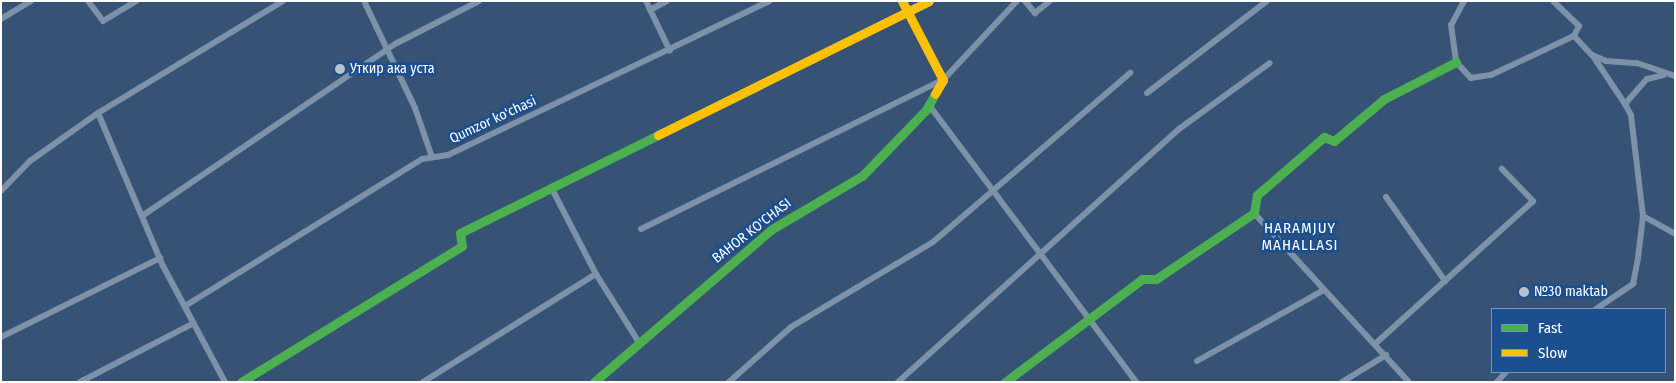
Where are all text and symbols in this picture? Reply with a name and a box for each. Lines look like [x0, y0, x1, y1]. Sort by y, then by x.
place label: Уткир ака уста [350, 61, 435, 77]
marker: Уткир ака уста [334, 63, 346, 75]
street label: Qumzor ko'chasi [447, 93, 539, 147]
street label: BAHOR KO'CHASI [709, 195, 795, 267]
district label: HARAMJUY MAHALLASI [1260, 219, 1340, 254]
place label: №30 maktab [1534, 284, 1608, 300]
marker: №30 maktab [1518, 286, 1530, 298]
legend [1491, 308, 1666, 373]
text: Fast [1538, 319, 1562, 337]
text: Slow [1538, 344, 1567, 362]

